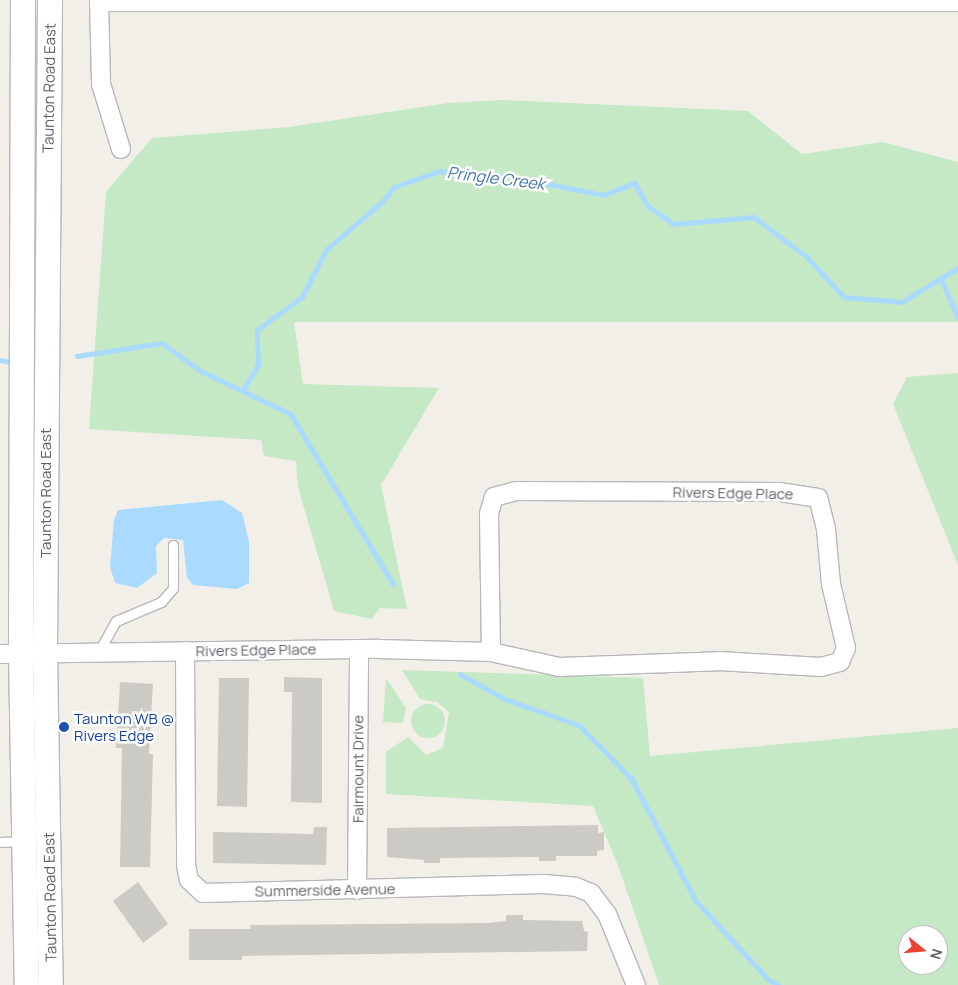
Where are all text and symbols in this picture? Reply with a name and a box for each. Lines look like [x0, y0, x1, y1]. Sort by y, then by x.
street label: Taunton Road East [39, 23, 59, 153]
water label: Pringle Creek [446, 162, 546, 194]
street label: Taunton Road East [37, 428, 55, 558]
street label: Rivers Edge Place [672, 483, 794, 503]
street label: Rivers Edge Place [195, 640, 317, 660]
place label: Taunton WB @ Rivers Edge [74, 709, 174, 744]
street label: Fairmount Drive [349, 715, 367, 823]
marker: Taunton WB @ Rivers Edge [58, 721, 70, 733]
street label: Taunton Road East [40, 832, 60, 962]
street label: Summerside Avenue [254, 880, 396, 900]
north arrow [898, 925, 948, 975]
text: N [926, 947, 947, 962]

